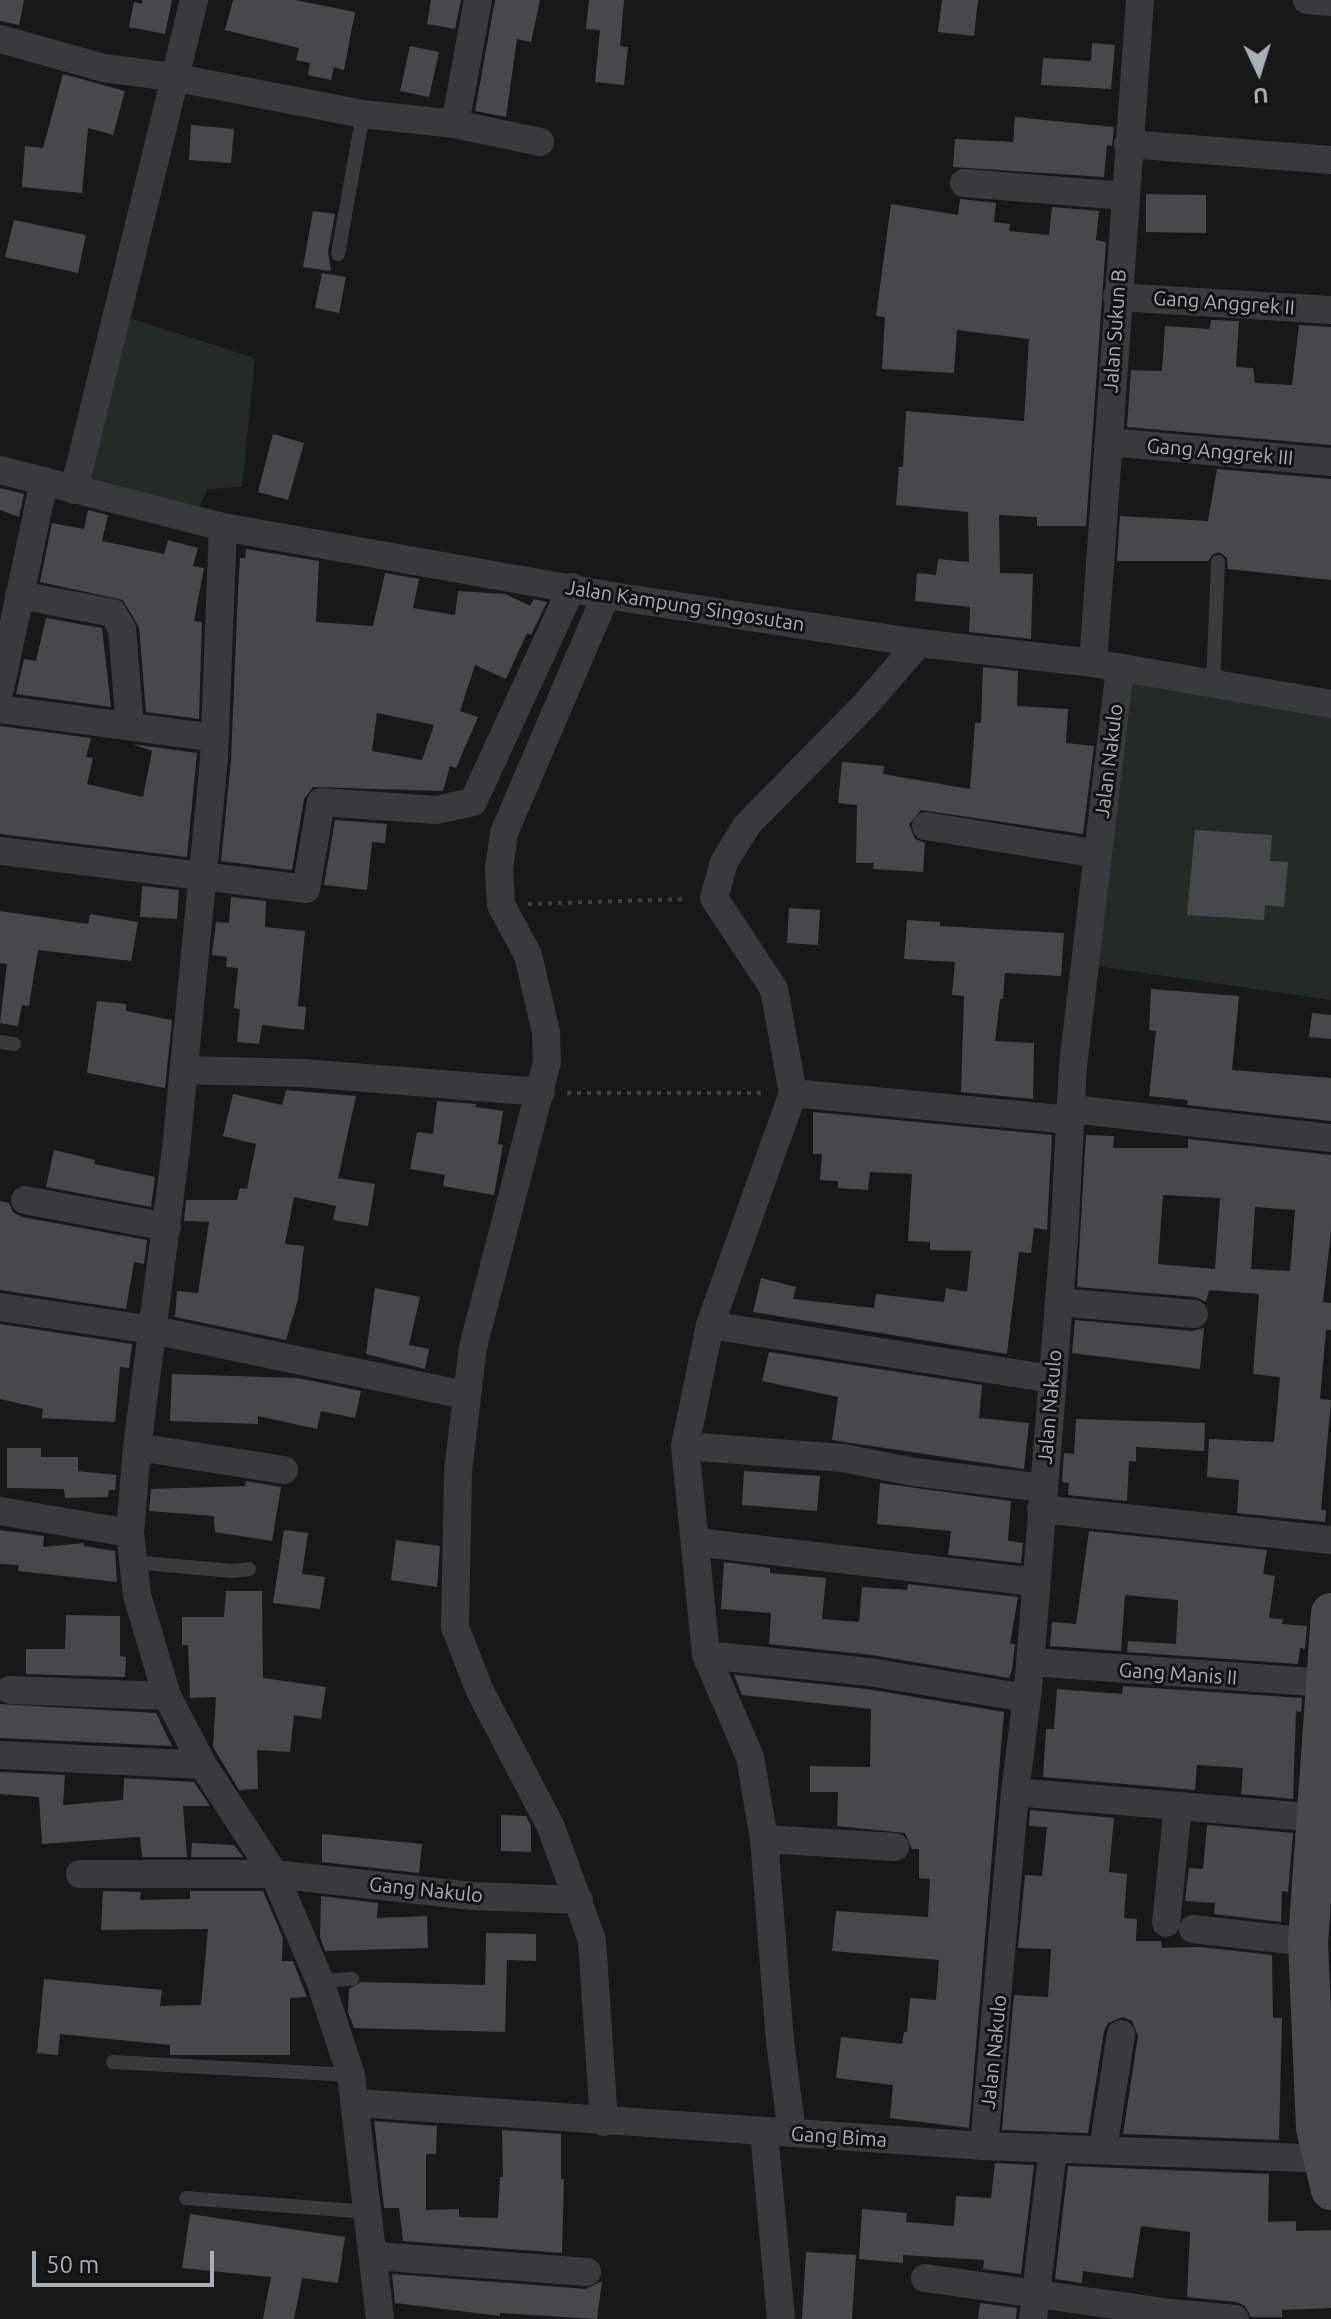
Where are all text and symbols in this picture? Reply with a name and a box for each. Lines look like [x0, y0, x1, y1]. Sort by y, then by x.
north arrow [1219, 32, 1299, 112]
text: U [1252, 83, 1269, 109]
street label: Jalan Sukun B [1099, 268, 1131, 394]
street label: Gang Anggrek II [1152, 286, 1296, 320]
street label: Gang Anggrek III [1146, 434, 1294, 470]
street label: Jalan Kampung Singosutan [564, 575, 806, 637]
street label: Jalan Nakulo [1090, 703, 1128, 819]
street label: Jalan Nakulo [1033, 1349, 1067, 1465]
street label: Gang Manis II [1118, 1658, 1238, 1690]
street label: Gang Nakulo [368, 1872, 484, 1908]
street label: Jalan Nakulo [976, 1994, 1012, 2110]
street label: Gang Bima [790, 2122, 888, 2152]
scale bar [36, 2235, 218, 2285]
text: 50 m [46, 2251, 99, 2278]

